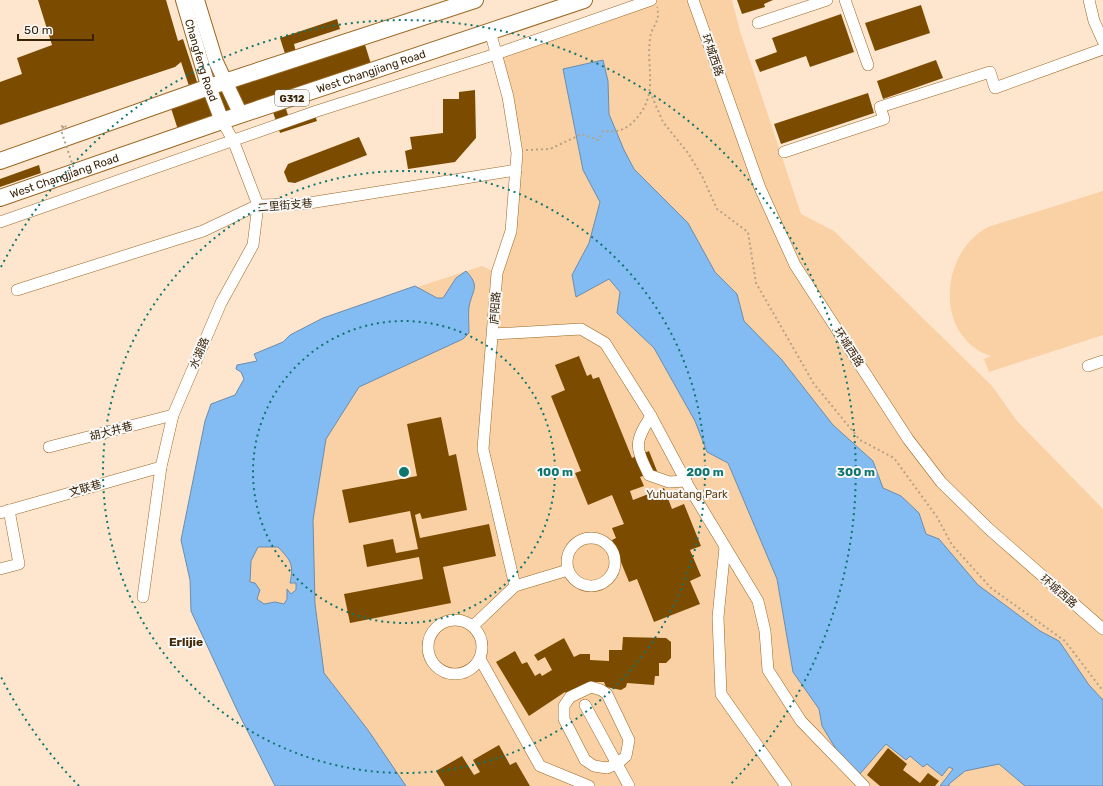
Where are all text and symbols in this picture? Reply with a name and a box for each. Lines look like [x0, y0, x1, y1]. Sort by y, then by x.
scale bar [18, 16, 93, 42]
street label: Changfeng Road [182, 18, 220, 104]
text: 50 m [24, 23, 52, 37]
street label: 环城西路 [699, 32, 726, 78]
street label: West Changjiang Road [315, 47, 427, 96]
road number: G312 [275, 90, 309, 106]
street label: West Changjiang Road [8, 151, 121, 201]
street label: 二里街支巷 [257, 197, 313, 214]
street label: 庐阳路 [488, 291, 503, 325]
street label: 环城西路 [831, 325, 866, 369]
street label: 水湖路 [187, 335, 212, 371]
street label: 胡大井巷 [88, 420, 134, 443]
centre of rings [397, 465, 411, 479]
text: 100 m [537, 465, 573, 479]
text: 200 m [686, 465, 724, 479]
text: 300 m [837, 465, 875, 479]
street label: 文联巷 [67, 478, 103, 499]
park label: Yuhuatang Park [646, 488, 728, 501]
street label: 环城西路 [1038, 572, 1080, 611]
district label: Erlijie [169, 635, 203, 649]

